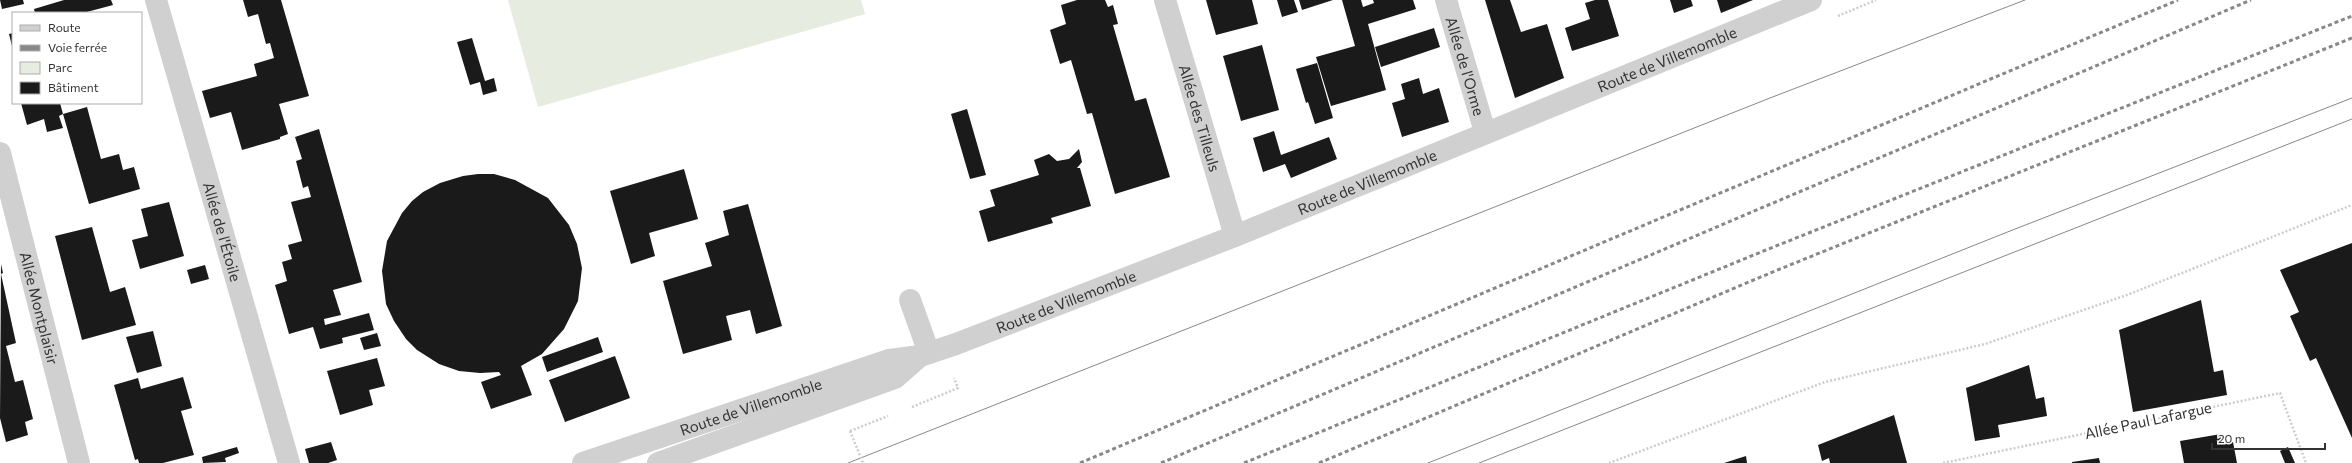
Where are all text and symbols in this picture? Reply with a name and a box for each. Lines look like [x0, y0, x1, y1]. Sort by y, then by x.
legend [12, 12, 142, 104]
street label: Allée de l'Orme [1442, 15, 1489, 118]
text: Route [48, 20, 81, 34]
street label: Route de Villemomble [1595, 22, 1739, 96]
text: Voie ferrée [48, 40, 107, 54]
text: Parc [48, 60, 72, 74]
street label: Allée des Tilleuls [1176, 62, 1224, 174]
text: Bâtiment [48, 80, 99, 94]
street label: Route de Villemomble [1295, 145, 1439, 218]
street label: Allée de l'Étoile [200, 180, 245, 283]
street label: Allée Montplaisir [16, 250, 63, 366]
street label: Route de Villemomble [993, 266, 1139, 337]
street label: Route de Villemomble [677, 374, 824, 439]
street label: Allée Paul Lafargue [2083, 398, 2213, 442]
scale bar [2212, 425, 2325, 451]
text: 20 m [2218, 431, 2245, 445]

